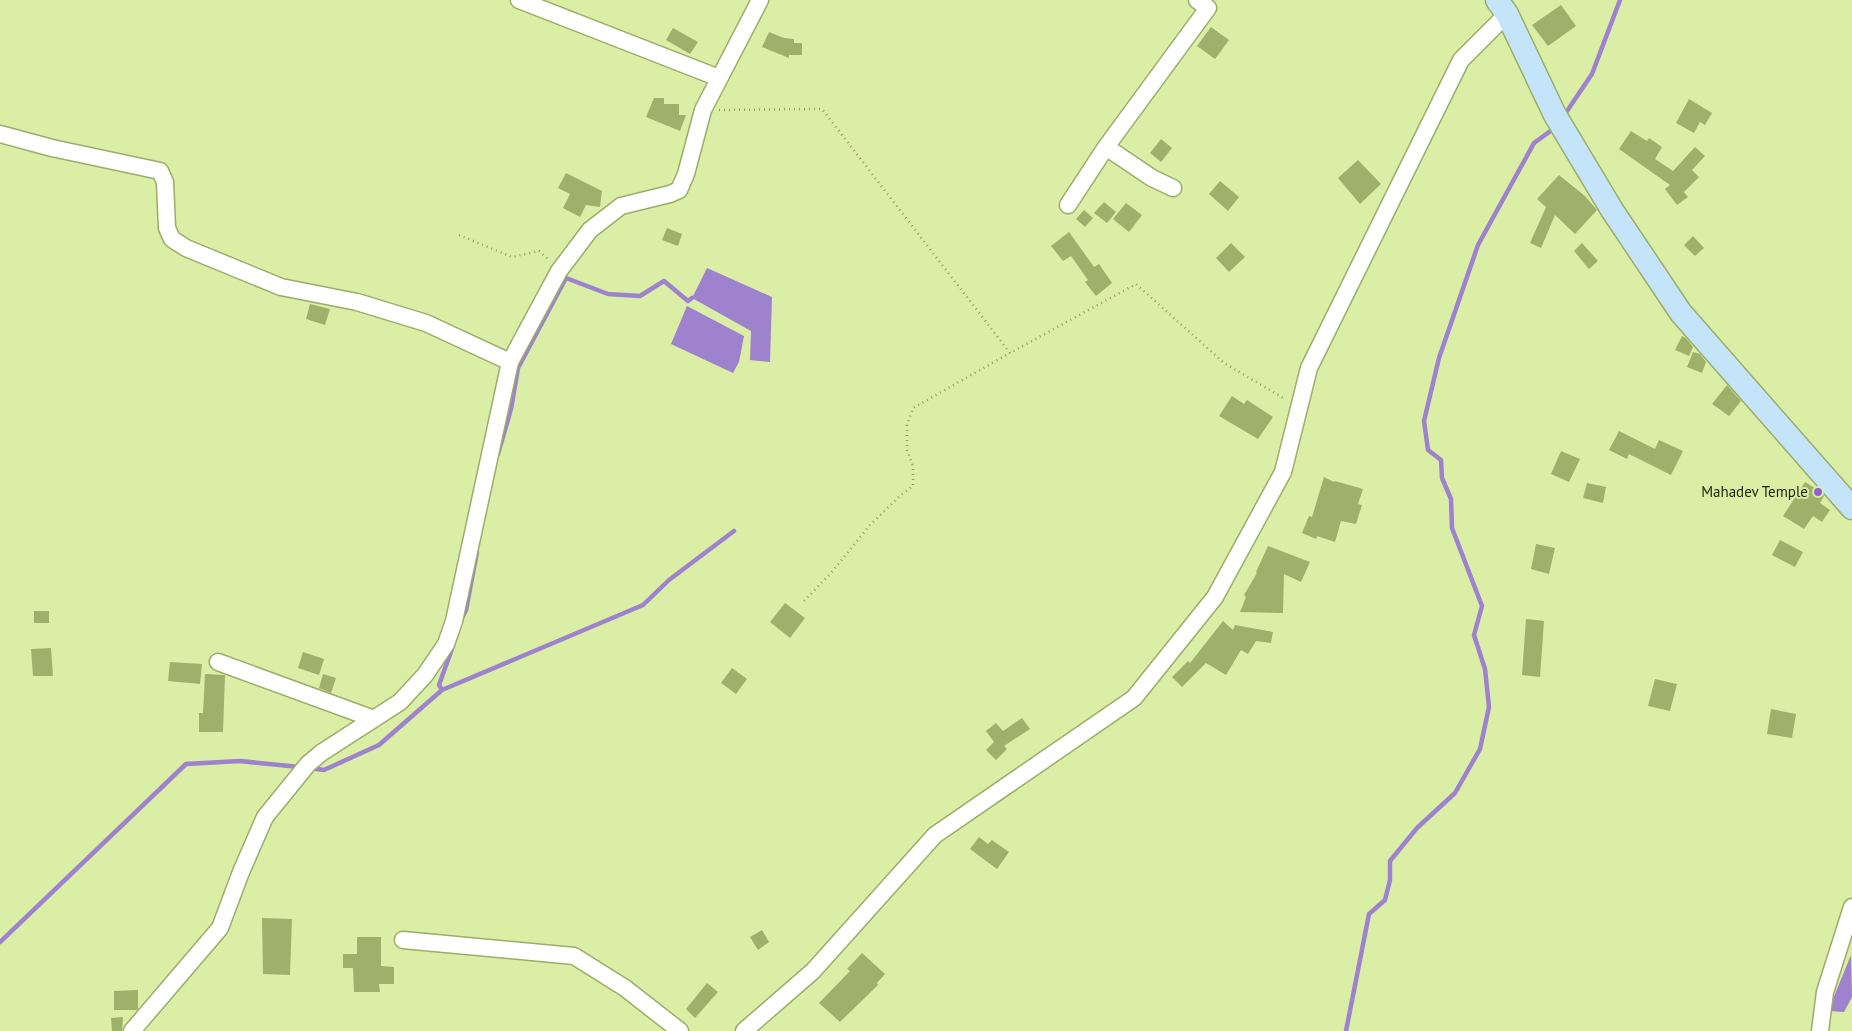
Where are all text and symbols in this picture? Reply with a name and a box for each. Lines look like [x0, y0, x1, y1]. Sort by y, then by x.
place label: Mahadev Temple [1701, 482, 1808, 501]
marker: Mahadev Temple [1812, 486, 1824, 498]

